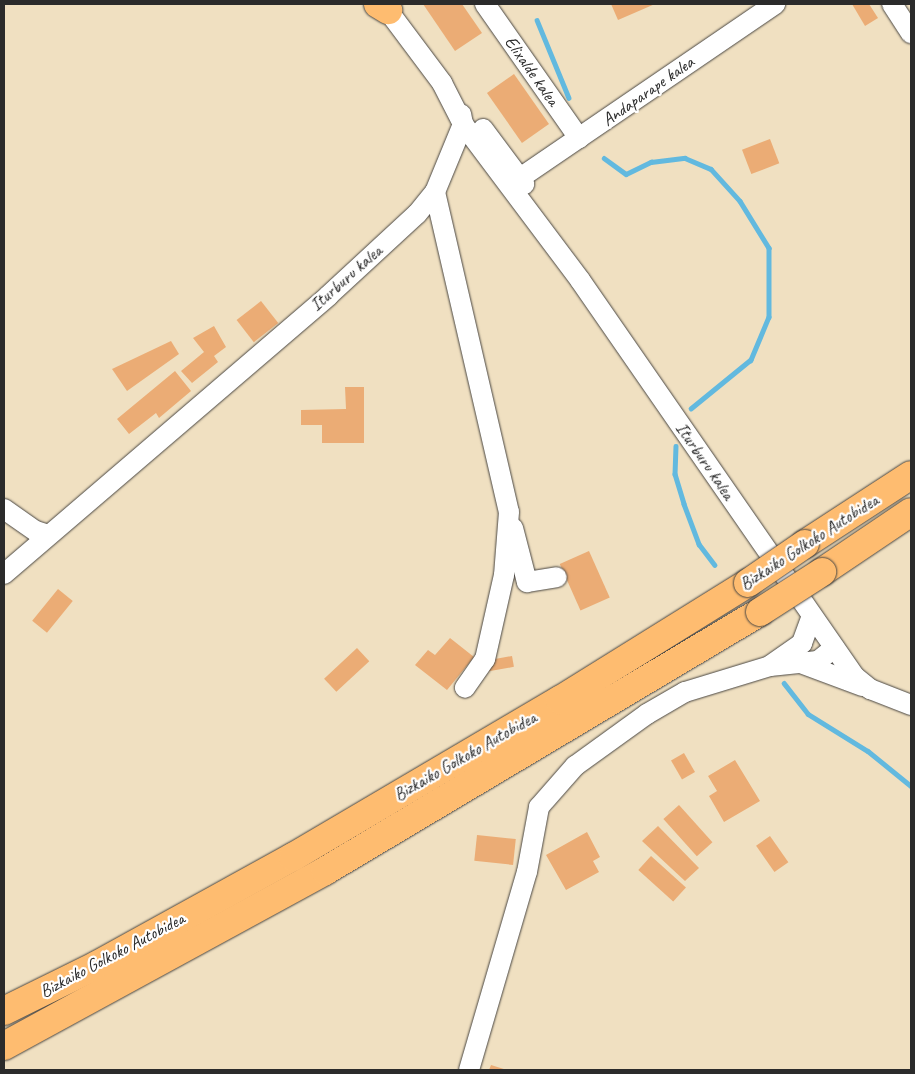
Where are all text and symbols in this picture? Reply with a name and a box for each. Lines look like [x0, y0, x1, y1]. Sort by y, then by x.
street label: Elixalde kalea [500, 32, 564, 110]
street label: Andaparape kalea [598, 51, 698, 131]
street label: Iturburu kalea [306, 240, 386, 316]
street label: Iturburu kalea [671, 418, 739, 504]
street label: Bizkaiko Golkoko Autobidea [736, 489, 882, 595]
street label: Bizkaiko Golkoko Autobidea [390, 707, 540, 805]
street label: Bizkaiko Golkoko Autobidea [36, 908, 188, 1002]

